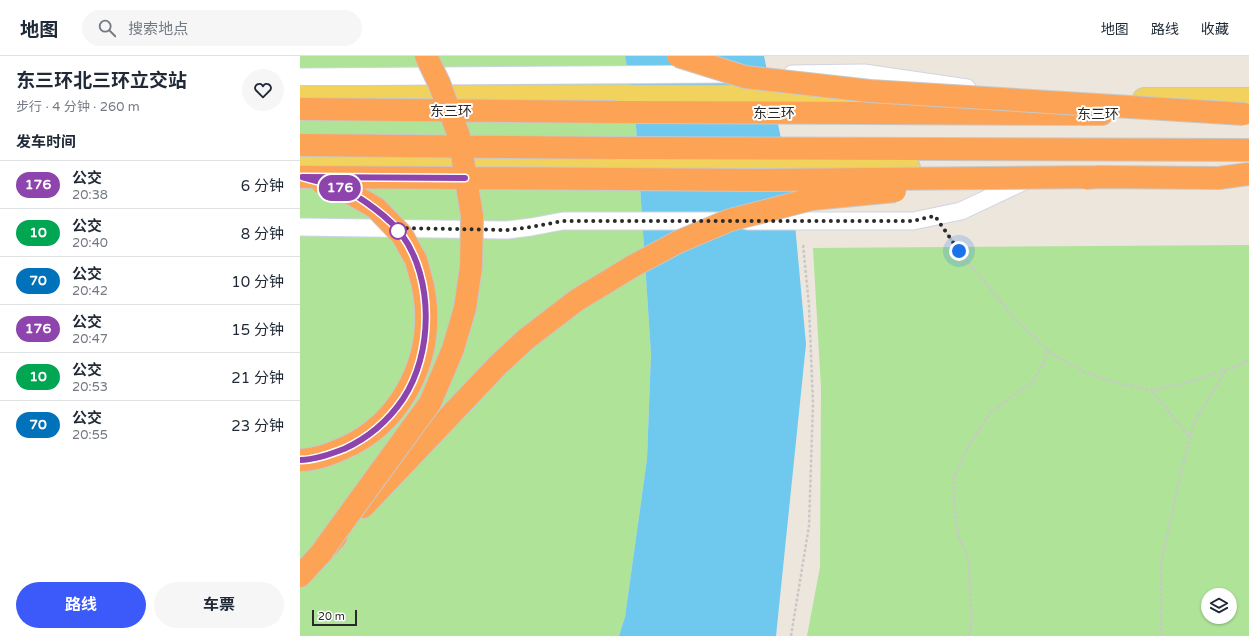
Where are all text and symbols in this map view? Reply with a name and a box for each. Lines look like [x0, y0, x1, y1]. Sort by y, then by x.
search box [82, 10, 362, 46]
icon: search [96, 17, 118, 39]
text: 地图 [20, 19, 58, 41]
text: 搜索地点 [128, 20, 188, 38]
text: 地图 [1101, 21, 1129, 38]
text: 路线 [1151, 21, 1179, 38]
text: 收藏 [1201, 21, 1229, 38]
button: heart [242, 69, 284, 111]
text: 东三环北三环立交站 [16, 70, 187, 92]
text: 步行 · 4 分钟 · 260 m [16, 99, 140, 115]
street label: 东三环 [430, 103, 472, 120]
street label: 东三环 [753, 105, 795, 122]
street label: 东三环 [1077, 106, 1119, 123]
text: 发车时间 [16, 133, 76, 151]
text: 公交 [72, 169, 102, 187]
line badge: 176 [317, 175, 363, 201]
text: 176 [25, 176, 51, 193]
text: 6 分钟 [241, 177, 284, 195]
text: 176 [327, 179, 353, 196]
text: 20:38 [72, 187, 108, 203]
text: 公交 [72, 217, 102, 235]
unlabelled marker [389, 222, 407, 240]
text: 10 [29, 224, 47, 241]
text: 8 分钟 [241, 225, 284, 243]
text: 20:40 [72, 235, 108, 251]
your location [949, 241, 969, 261]
text: 公交 [72, 265, 102, 283]
text: 70 [29, 272, 47, 289]
text: 10 分钟 [231, 273, 284, 291]
text: 20:42 [72, 283, 108, 299]
text: 公交 [72, 313, 102, 331]
text: 176 [25, 320, 51, 337]
text: 15 分钟 [231, 321, 284, 339]
text: 20:47 [72, 331, 108, 347]
text: 公交 [72, 361, 102, 379]
text: 10 [29, 368, 47, 385]
text: 21 分钟 [231, 369, 284, 387]
text: 20:53 [72, 379, 108, 395]
text: 公交 [72, 409, 102, 427]
text: 70 [29, 416, 47, 433]
text: 23 分钟 [231, 417, 284, 435]
text: 20:55 [72, 427, 108, 443]
button: 路线 [16, 582, 146, 628]
button: 车票 [154, 582, 284, 628]
map controls [1201, 588, 1237, 624]
button: layers [1201, 588, 1237, 624]
scale bar [312, 608, 357, 627]
text: 20 m [318, 610, 345, 623]

